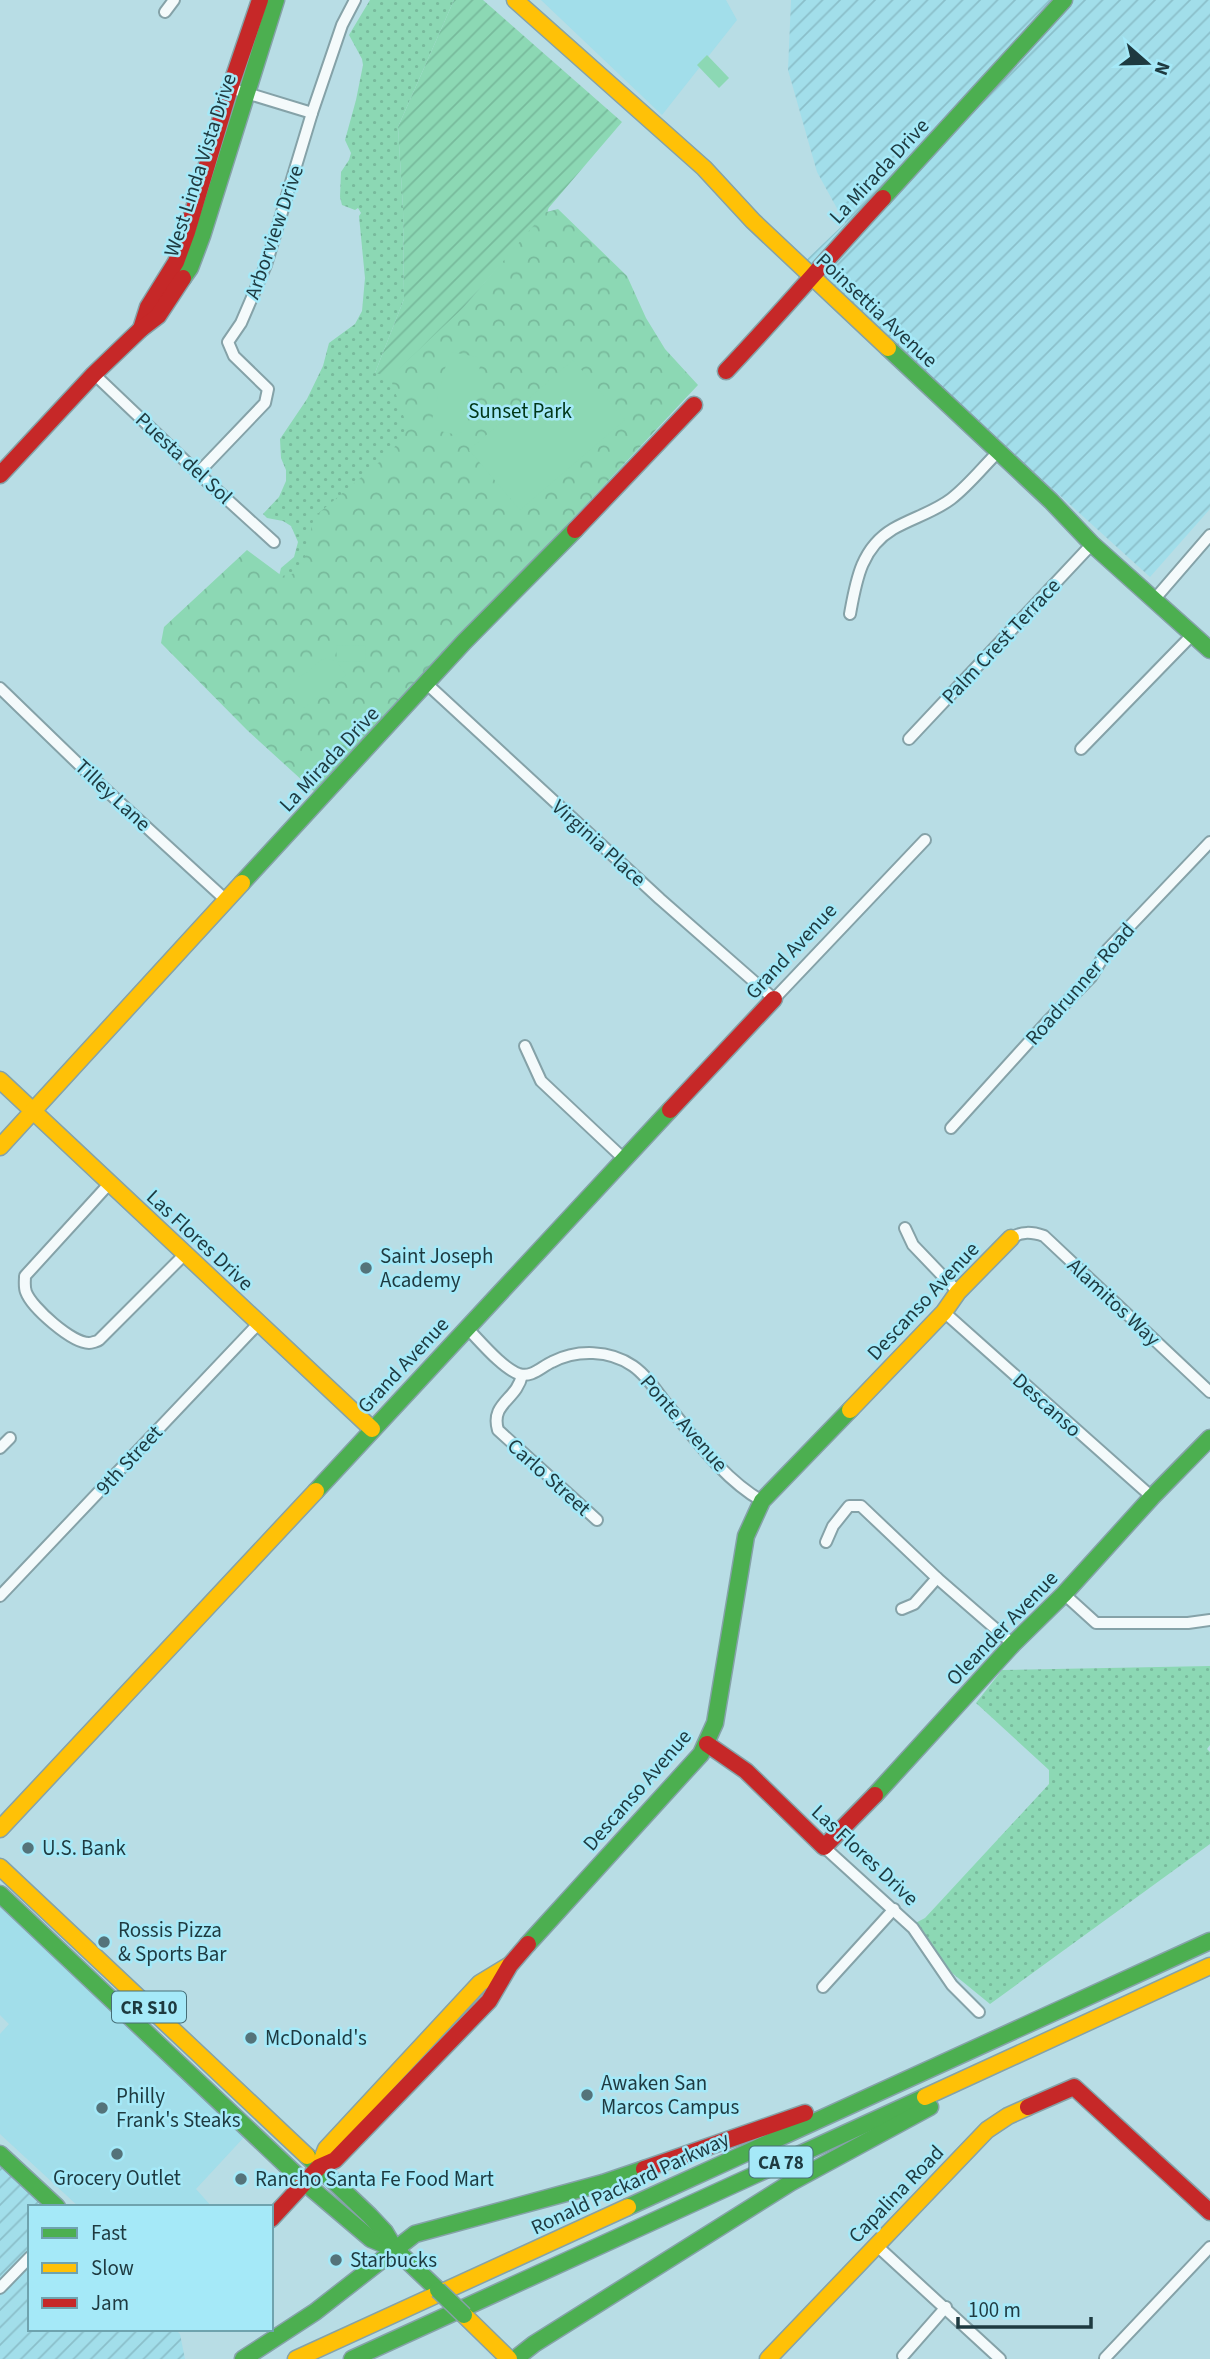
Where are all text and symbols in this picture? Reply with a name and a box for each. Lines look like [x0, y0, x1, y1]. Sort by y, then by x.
north arrow [1112, 28, 1182, 98]
text: N [1147, 58, 1176, 79]
street label: West Linda Vista Drive [156, 69, 244, 261]
street label: La Mirada Drive [822, 111, 936, 231]
street label: Arborview Drive [237, 161, 311, 303]
street label: Poinsettia Avenue [809, 246, 945, 374]
park label: Sunset Park [468, 396, 572, 426]
street label: Puesta del Sol [129, 405, 239, 511]
street label: Palm Crest Terrace [935, 571, 1067, 711]
street label: La Mirada Drive [272, 699, 386, 819]
street label: Tilley Lane [68, 752, 158, 838]
street label: Virginia Place [545, 792, 653, 894]
street label: Grand Avenue [738, 896, 844, 1006]
street label: Roadrunner Road [1018, 916, 1142, 1052]
street label: Las Flores Drive [140, 1182, 260, 1298]
street label: Descanso Avenue [860, 1235, 986, 1367]
place label: Saint Joseph Academy [380, 1241, 493, 1295]
street label: Alamitos Way [1061, 1251, 1167, 1353]
marker: Saint Joseph Academy [358, 1260, 374, 1276]
street label: Grand Avenue [350, 1310, 456, 1420]
street label: Descanso [1006, 1366, 1088, 1444]
street label: Ponte Avenue [633, 1368, 735, 1478]
street label: 9th Street [89, 1418, 169, 1502]
street label: Carlo Street [501, 1431, 597, 1523]
street label: Oleander Avenue [939, 1564, 1065, 1692]
street label: Descanso Avenue [576, 1723, 698, 1857]
street label: Las Flores Drive [805, 1797, 925, 1913]
place label: U.S. Bank [42, 1833, 126, 1863]
marker: U.S. Bank [20, 1840, 36, 1856]
place label: Rossis Pizza & Sports Bar [118, 1915, 227, 1969]
marker: Rossis Pizza & Sports Bar [96, 1934, 112, 1950]
road number: CR S10 [112, 1992, 186, 2022]
place label: McDonald's [265, 2023, 367, 2053]
marker: McDonald's [243, 2030, 259, 2046]
place label: Awaken San Marcos Campus [601, 2068, 739, 2122]
place label: Philly Frank's Steaks [116, 2081, 241, 2135]
marker: Awaken San Marcos Campus [579, 2087, 595, 2103]
marker: Philly Frank's Steaks [94, 2100, 110, 2116]
street label: Ronald Packard Parkway [526, 2124, 734, 2242]
street label: Capalina Road [841, 2138, 951, 2250]
marker: Grocery Outlet [109, 2146, 125, 2162]
road number: CA 78 [750, 2146, 812, 2178]
place label: Grocery Outlet [53, 2163, 181, 2193]
place label: Rancho Santa Fe Food Mart [255, 2164, 494, 2194]
marker: Rancho Santa Fe Food Mart [233, 2171, 249, 2187]
legend [28, 2205, 273, 2331]
text: Fast [91, 2218, 127, 2248]
place label: Starbucks [350, 2245, 437, 2275]
marker: Starbucks [328, 2252, 344, 2268]
text: Slow [91, 2253, 134, 2283]
scale bar [958, 2286, 1091, 2330]
text: Jam [91, 2288, 129, 2318]
text: 100 m [968, 2295, 1021, 2325]

